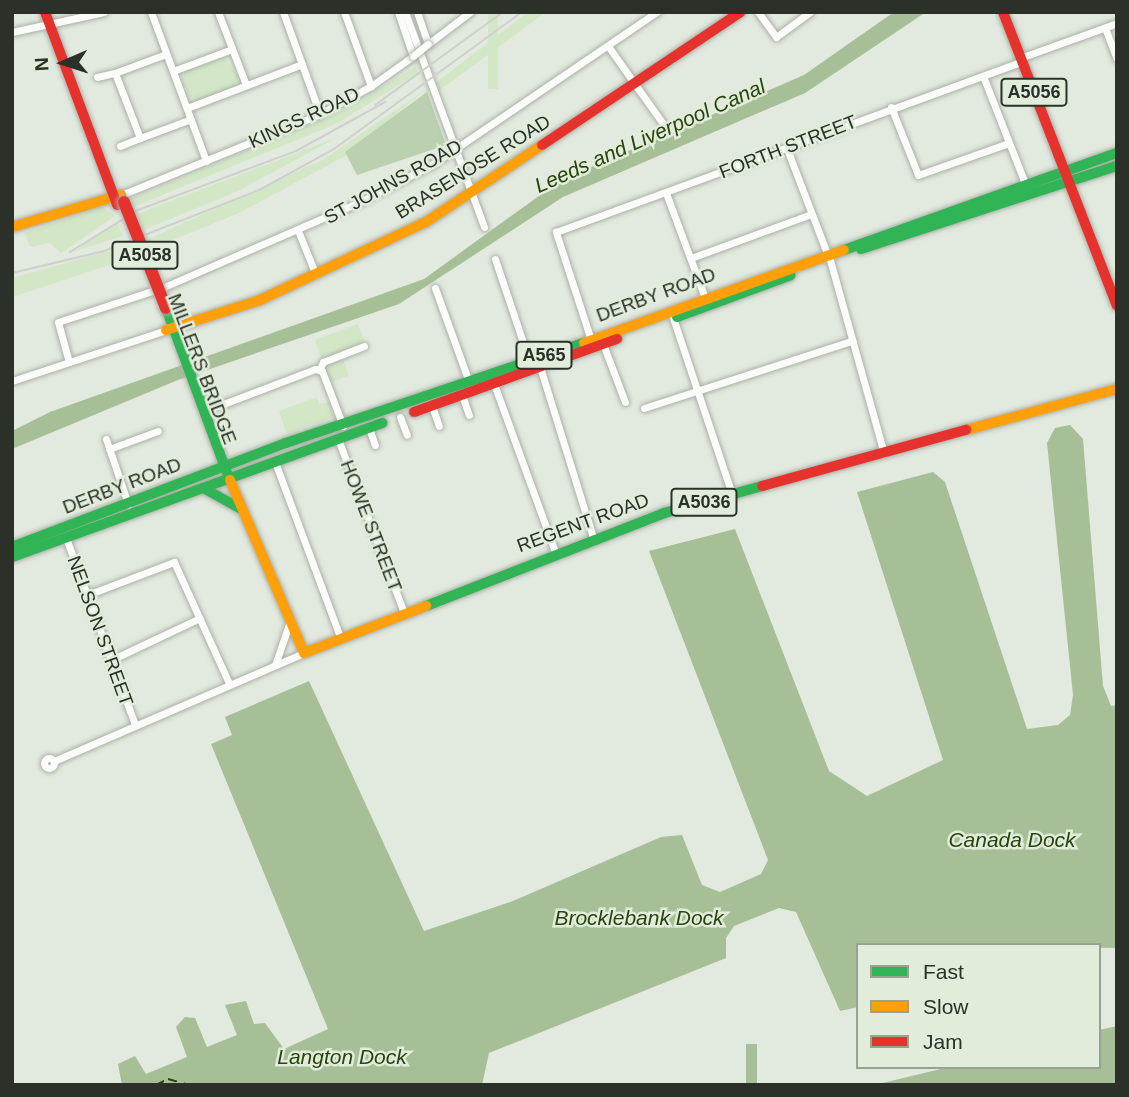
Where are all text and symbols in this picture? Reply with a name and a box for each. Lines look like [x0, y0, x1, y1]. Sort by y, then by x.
north arrow [28, 28, 98, 98]
text: N [31, 57, 52, 72]
water label: Leeds and Liverpool Canal [531, 74, 769, 198]
road number: A5056 [999, 78, 1069, 106]
street label: KINGS ROAD [245, 82, 363, 154]
street label: BRASENOSE ROAD [391, 110, 555, 224]
street label: FORTH STREET [716, 110, 860, 184]
street label: ST JOHNS ROAD [320, 135, 466, 229]
road number: A5058 [110, 241, 180, 270]
street label: DERBY ROAD [593, 263, 719, 327]
street label: MILLERS BRIDGE [163, 290, 241, 448]
road number: A565 [514, 340, 574, 370]
street label: DERBY ROAD [59, 453, 185, 519]
street label: HOWE STREET [335, 457, 407, 595]
street label: REGENT ROAD [514, 488, 652, 558]
road number: A5036 [669, 488, 739, 516]
street label: NELSON STREET [62, 553, 138, 709]
water label: Canada Dock [948, 827, 1076, 853]
water label: Brocklebank Dock [554, 905, 724, 931]
legend [856, 943, 1101, 1069]
text: Fast [923, 960, 964, 983]
text: Slow [923, 995, 969, 1018]
text: Jam [923, 1030, 963, 1053]
water label: Langton Dock [277, 1044, 407, 1070]

